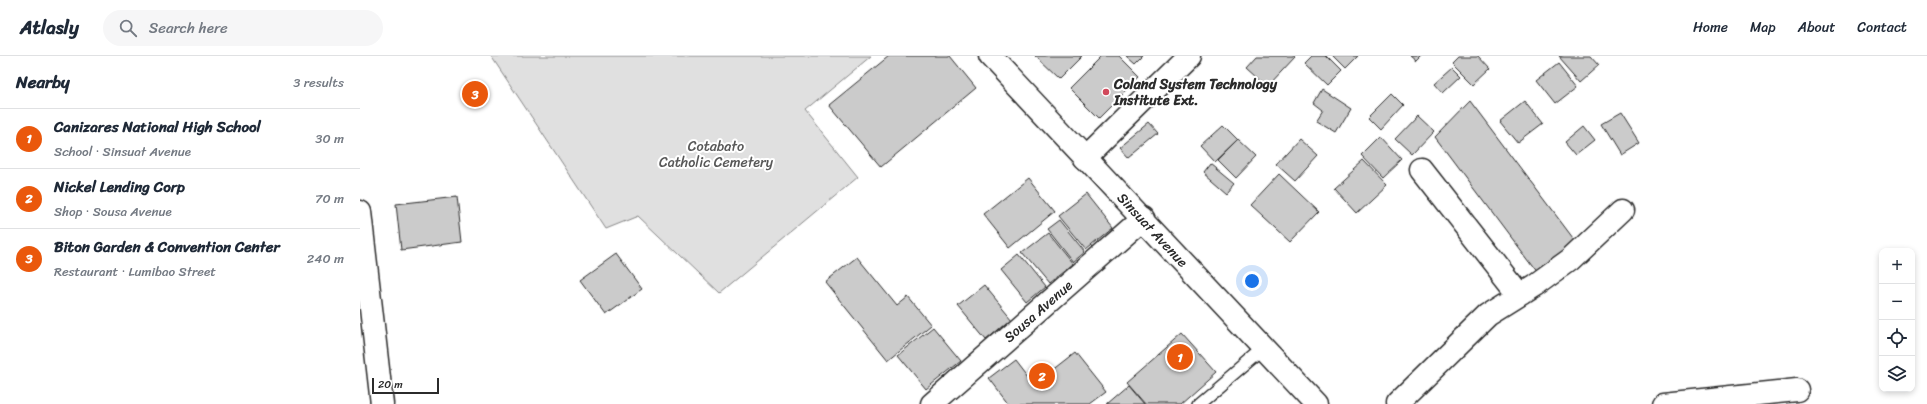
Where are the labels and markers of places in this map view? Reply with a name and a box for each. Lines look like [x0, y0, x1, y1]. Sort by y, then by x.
place label: Coland System Technology Institute Ext. [1113, 72, 1278, 113]
pin: 3 [462, 79, 488, 109]
marker: Coland System Technology Institute Ext. [1101, 87, 1111, 97]
pin: 1 [1167, 342, 1193, 372]
pin: 2 [1029, 361, 1055, 391]

